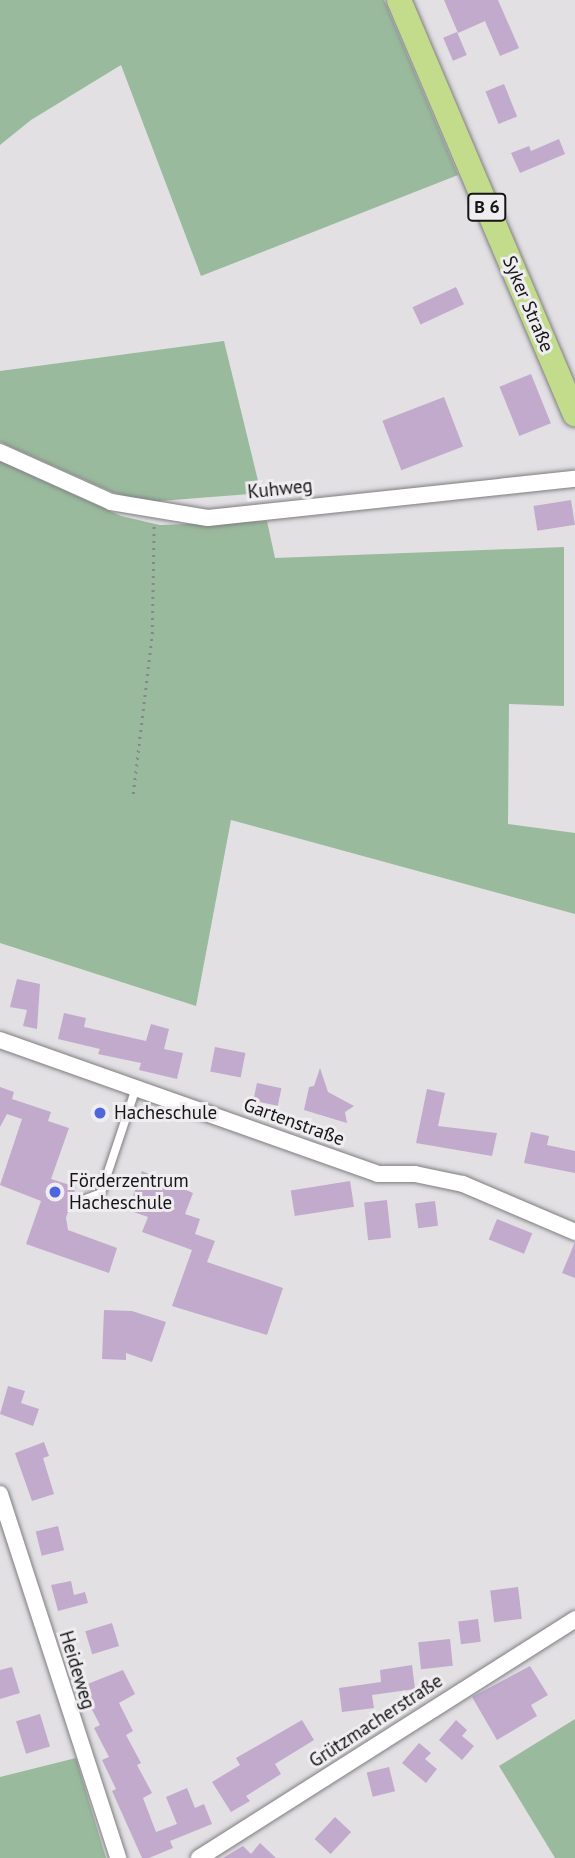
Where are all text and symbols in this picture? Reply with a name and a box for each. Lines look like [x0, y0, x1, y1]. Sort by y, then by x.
road number: B 6 [466, 192, 508, 222]
street label: Syker Straße [498, 252, 558, 356]
street label: Kuhweg [246, 474, 314, 504]
street label: Gartenstraße [240, 1093, 348, 1151]
place label: Hacheschule [114, 1102, 217, 1124]
marker: Hacheschule [92, 1105, 108, 1121]
place label: Förderzentrum Hacheschule [69, 1170, 189, 1214]
marker: Förderzentrum Hacheschule [47, 1184, 63, 1200]
street label: Heideweg [54, 1628, 100, 1712]
street label: Grützmacherstraße [305, 1669, 447, 1773]

